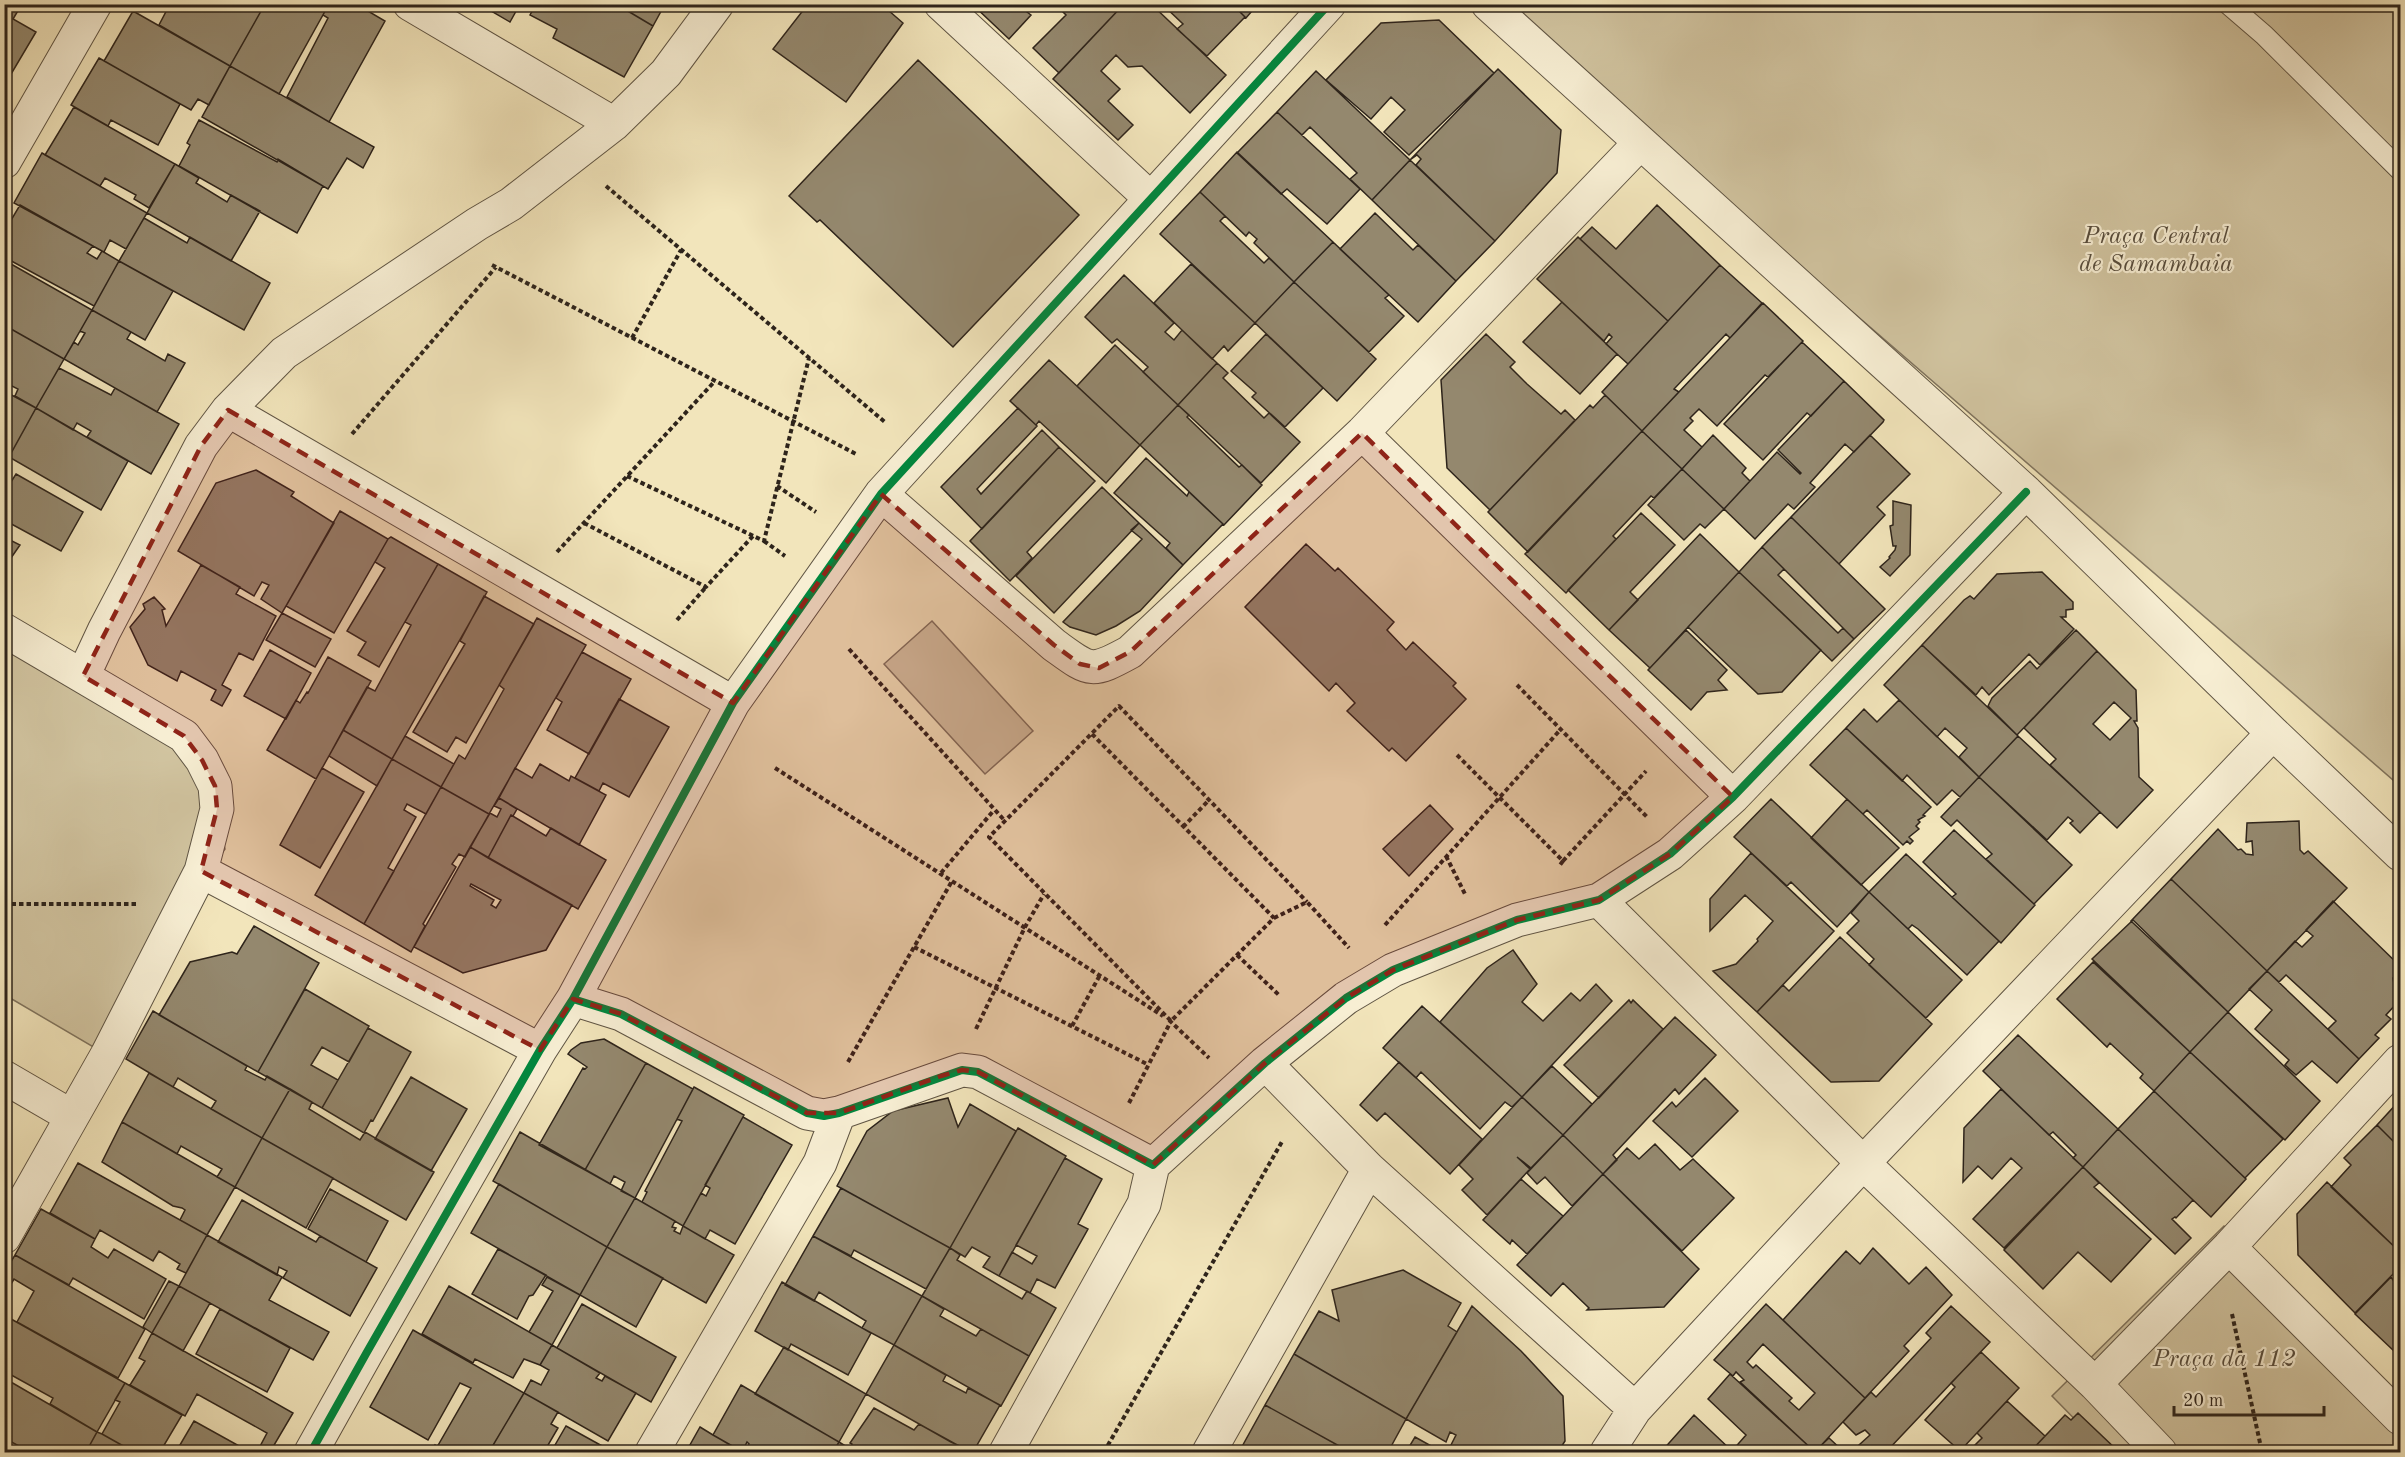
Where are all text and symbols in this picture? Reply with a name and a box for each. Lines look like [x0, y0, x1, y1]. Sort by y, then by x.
park label: Praça Central de Samambaia [2079, 225, 2233, 277]
park label: Praça da 112 [2152, 1348, 2295, 1372]
scale bar [2174, 1379, 2324, 1417]
text: 20 m [2183, 1392, 2223, 1410]

